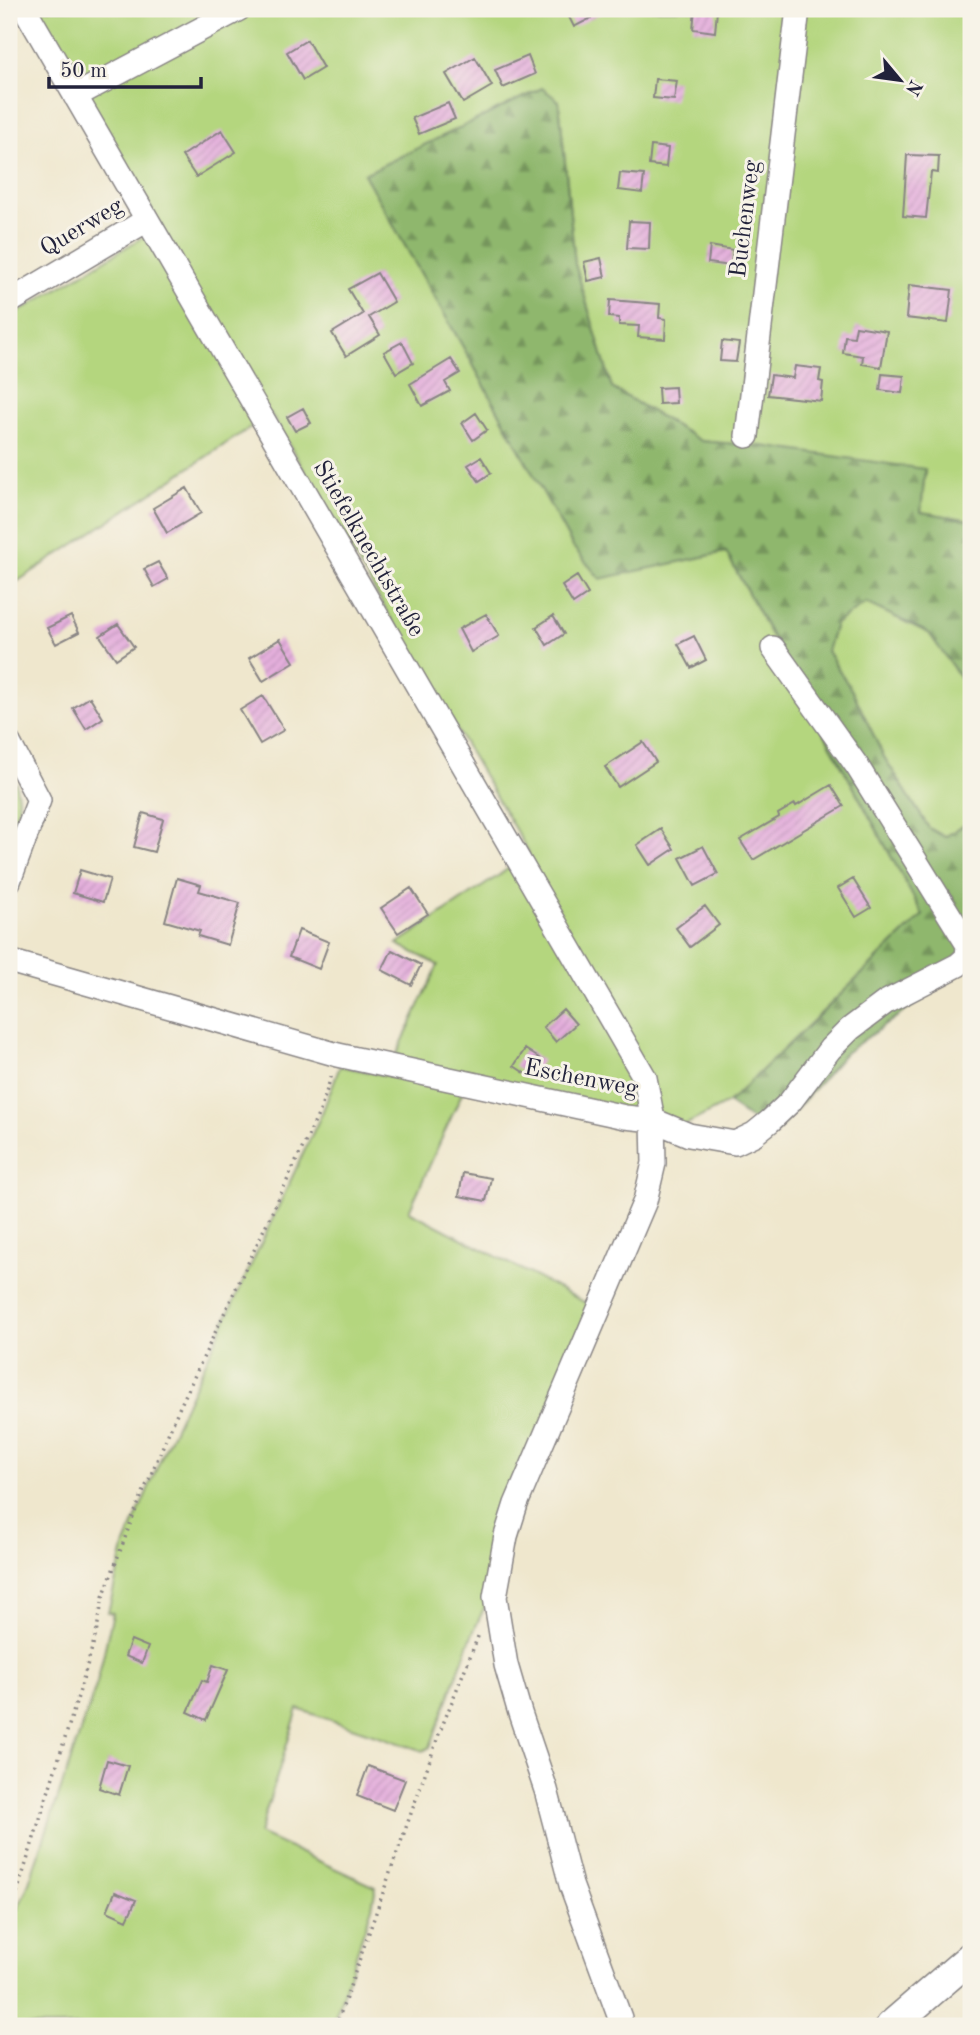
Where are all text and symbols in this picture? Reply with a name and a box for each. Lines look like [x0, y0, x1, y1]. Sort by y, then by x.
scale bar [49, 46, 201, 90]
north arrow [864, 46, 934, 116]
text: 50 m [60, 61, 107, 82]
text: N [901, 76, 925, 98]
street label: Buchenweg [727, 159, 765, 279]
street label: Querweg [36, 194, 128, 262]
street label: Stiefelknechtstraße [308, 457, 428, 641]
street label: Eschenweg [522, 1056, 640, 1102]

